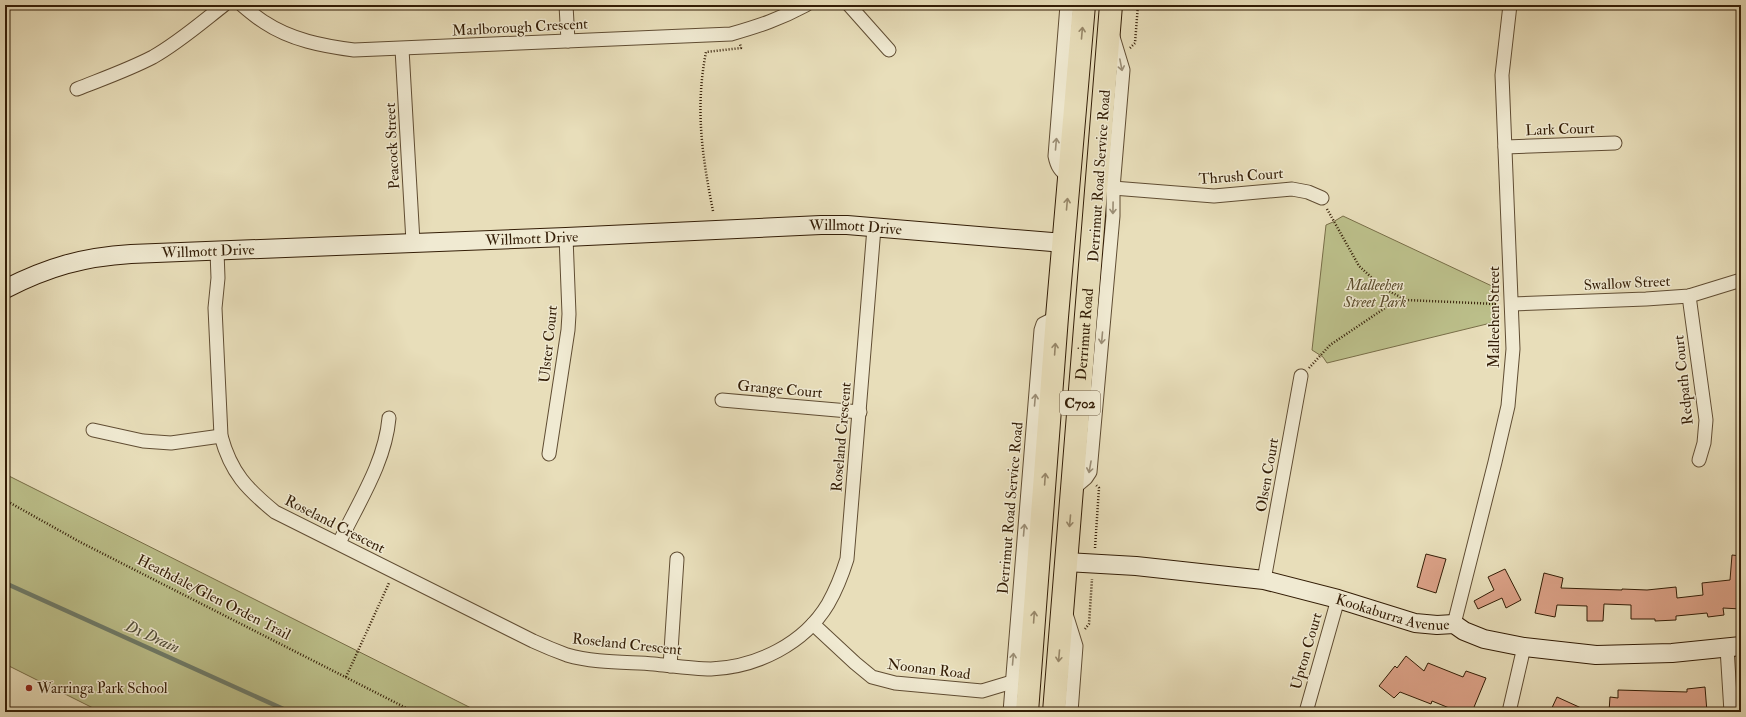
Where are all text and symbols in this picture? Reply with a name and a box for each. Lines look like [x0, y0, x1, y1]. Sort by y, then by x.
street label: Marlborough Crescent [452, 14, 589, 41]
one-way arrow [1078, 27, 1085, 40]
one-way arrow [1118, 58, 1126, 71]
street label: Derrimut Road Service Road [1084, 88, 1115, 263]
street label: Peacock Street [381, 102, 404, 190]
street label: Lark Court [1525, 119, 1595, 140]
one-way arrow [1052, 138, 1059, 151]
street label: Thrush Court [1198, 164, 1284, 189]
one-way arrow [1063, 198, 1071, 211]
one-way arrow [1109, 201, 1117, 214]
street label: Willmott Drive [808, 216, 903, 240]
street label: Willmott Drive [484, 227, 579, 250]
street label: Willmott Drive [160, 240, 255, 263]
street label: Malleehen Street [1485, 266, 1504, 368]
street label: Swallow Street [1583, 272, 1671, 295]
park label: Malleehen Street Park [1343, 276, 1406, 312]
street label: Derrimut Road [1072, 287, 1098, 381]
street label: Ulster Court [535, 304, 562, 384]
one-way arrow [1098, 331, 1105, 344]
street label: Redpath Court [1669, 334, 1699, 426]
one-way arrow [1051, 343, 1058, 356]
street label: Grange Court [737, 376, 823, 403]
street label: Roseland Crescent [827, 381, 856, 493]
road number: C702 [1060, 391, 1100, 415]
one-way arrow [1031, 394, 1039, 407]
street label: Derrimut Road Service Road [993, 420, 1028, 595]
street label: Olsen Court [1252, 437, 1283, 514]
one-way arrow [1085, 460, 1093, 473]
one-way arrow [1041, 473, 1049, 486]
street label: Roseland Crescent [281, 491, 388, 558]
one-way arrow [1066, 514, 1073, 527]
one-way arrow [1021, 524, 1028, 537]
street label: Heathdale/Glen Orden Trail [134, 550, 294, 645]
street label: Kookaburra Avenue [1333, 590, 1450, 635]
street label: Upton Court [1286, 610, 1328, 692]
one-way arrow [1031, 611, 1038, 624]
water label: D1 Drain [121, 616, 183, 658]
street label: Roseland Crescent [571, 629, 683, 660]
one-way arrow [1055, 649, 1062, 662]
one-way arrow [1010, 653, 1017, 666]
street label: Noonan Road [886, 655, 972, 684]
place label: Warringa Park School [36, 679, 168, 698]
marker: Warringa Park School [24, 683, 34, 693]

